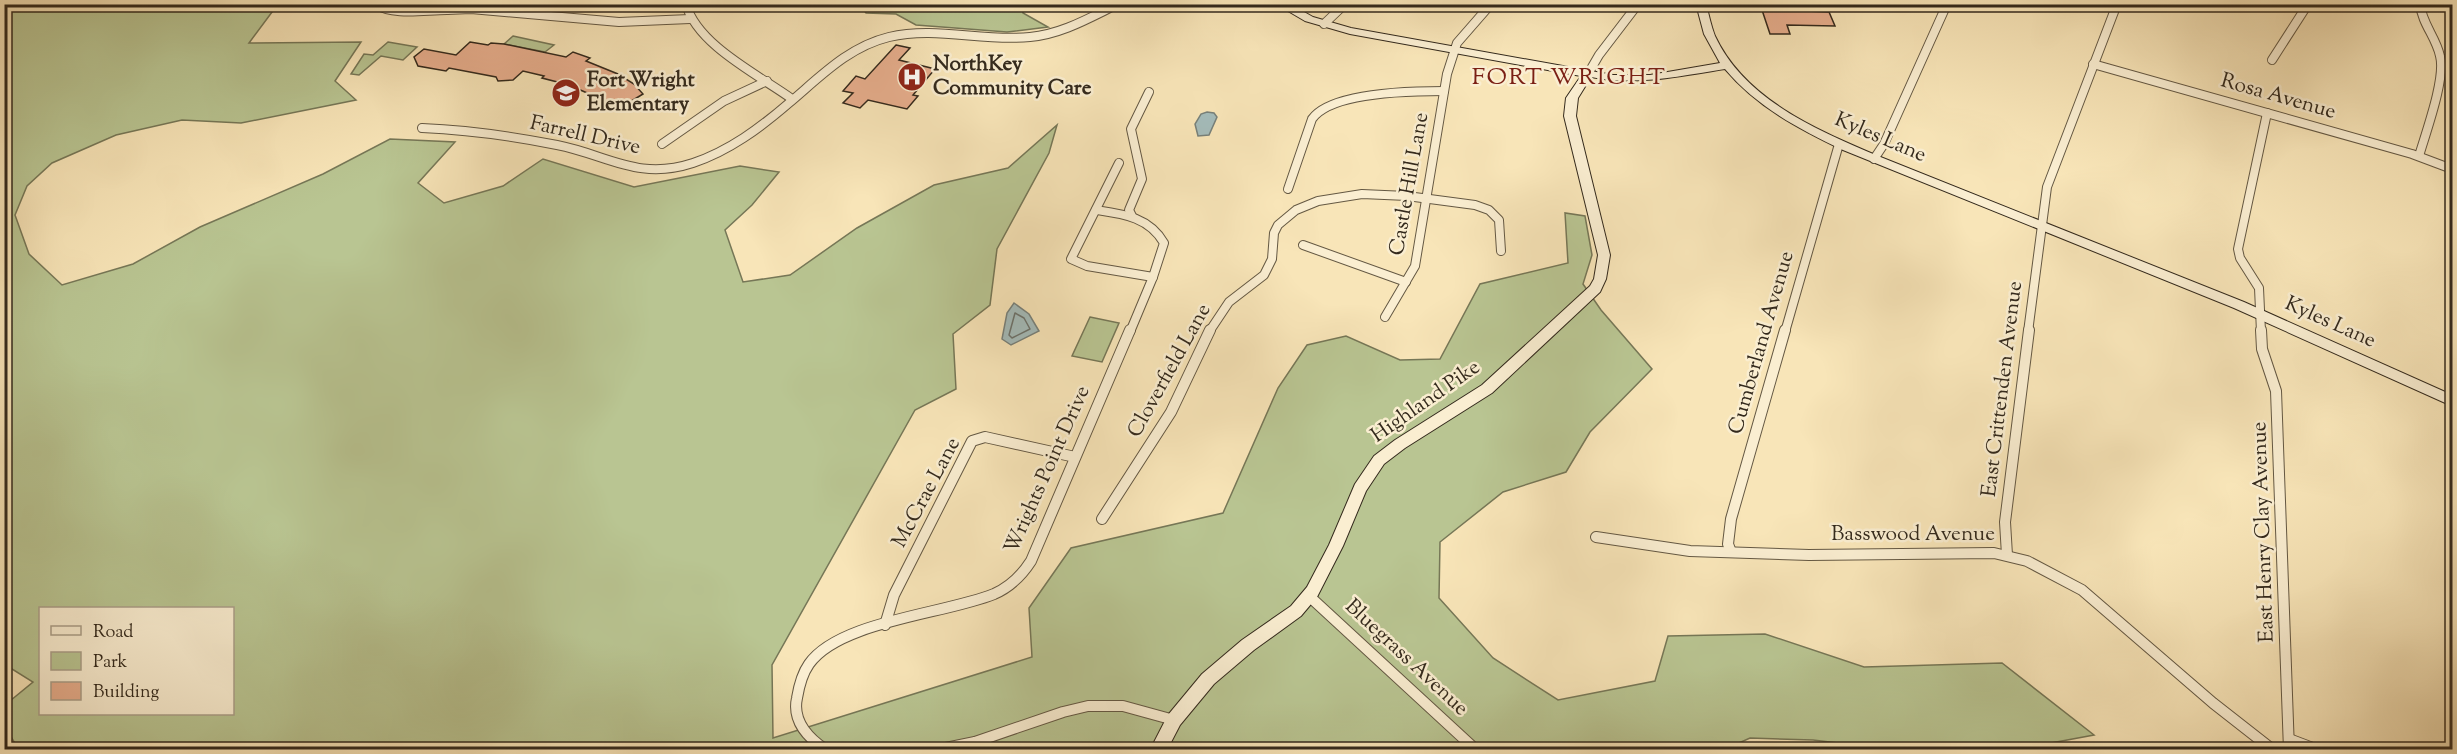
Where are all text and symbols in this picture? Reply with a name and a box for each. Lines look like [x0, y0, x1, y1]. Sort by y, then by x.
place label: NorthKey Community Care [933, 50, 1092, 104]
hospital icon: NorthKey Community Care [896, 61, 928, 93]
district label: FORT WRIGHT [1472, 61, 1666, 95]
place label: Fort Wright Elementary [587, 66, 696, 120]
street label: Rosa Avenue [2217, 66, 2339, 128]
school or university icon: Fort Wright Elementary [550, 77, 582, 109]
street label: Kyles Lane [1830, 105, 1930, 171]
street label: Farrell Drive [527, 109, 643, 163]
street label: Castle Hill Lane [1383, 110, 1437, 258]
street label: Cumberland Avenue [1722, 248, 1802, 438]
street label: East Crittenden Avenue [1975, 279, 2031, 499]
street label: Kyles Lane [2280, 290, 2380, 356]
street label: Cloverfield Lane [1121, 299, 1219, 443]
street label: Highland Pike [1365, 353, 1487, 451]
street label: Wrights Point Drive [998, 381, 1098, 559]
street label: East Henry Clay Avenue [2245, 421, 2283, 643]
street label: McCrae Lane [885, 433, 969, 553]
street label: Basswood Avenue [1831, 520, 1995, 550]
street label: Bluegrass Avenue [1337, 593, 1475, 723]
legend [39, 607, 234, 715]
text: Road [93, 620, 133, 646]
text: Park [93, 650, 128, 676]
text: Building [93, 680, 159, 706]

